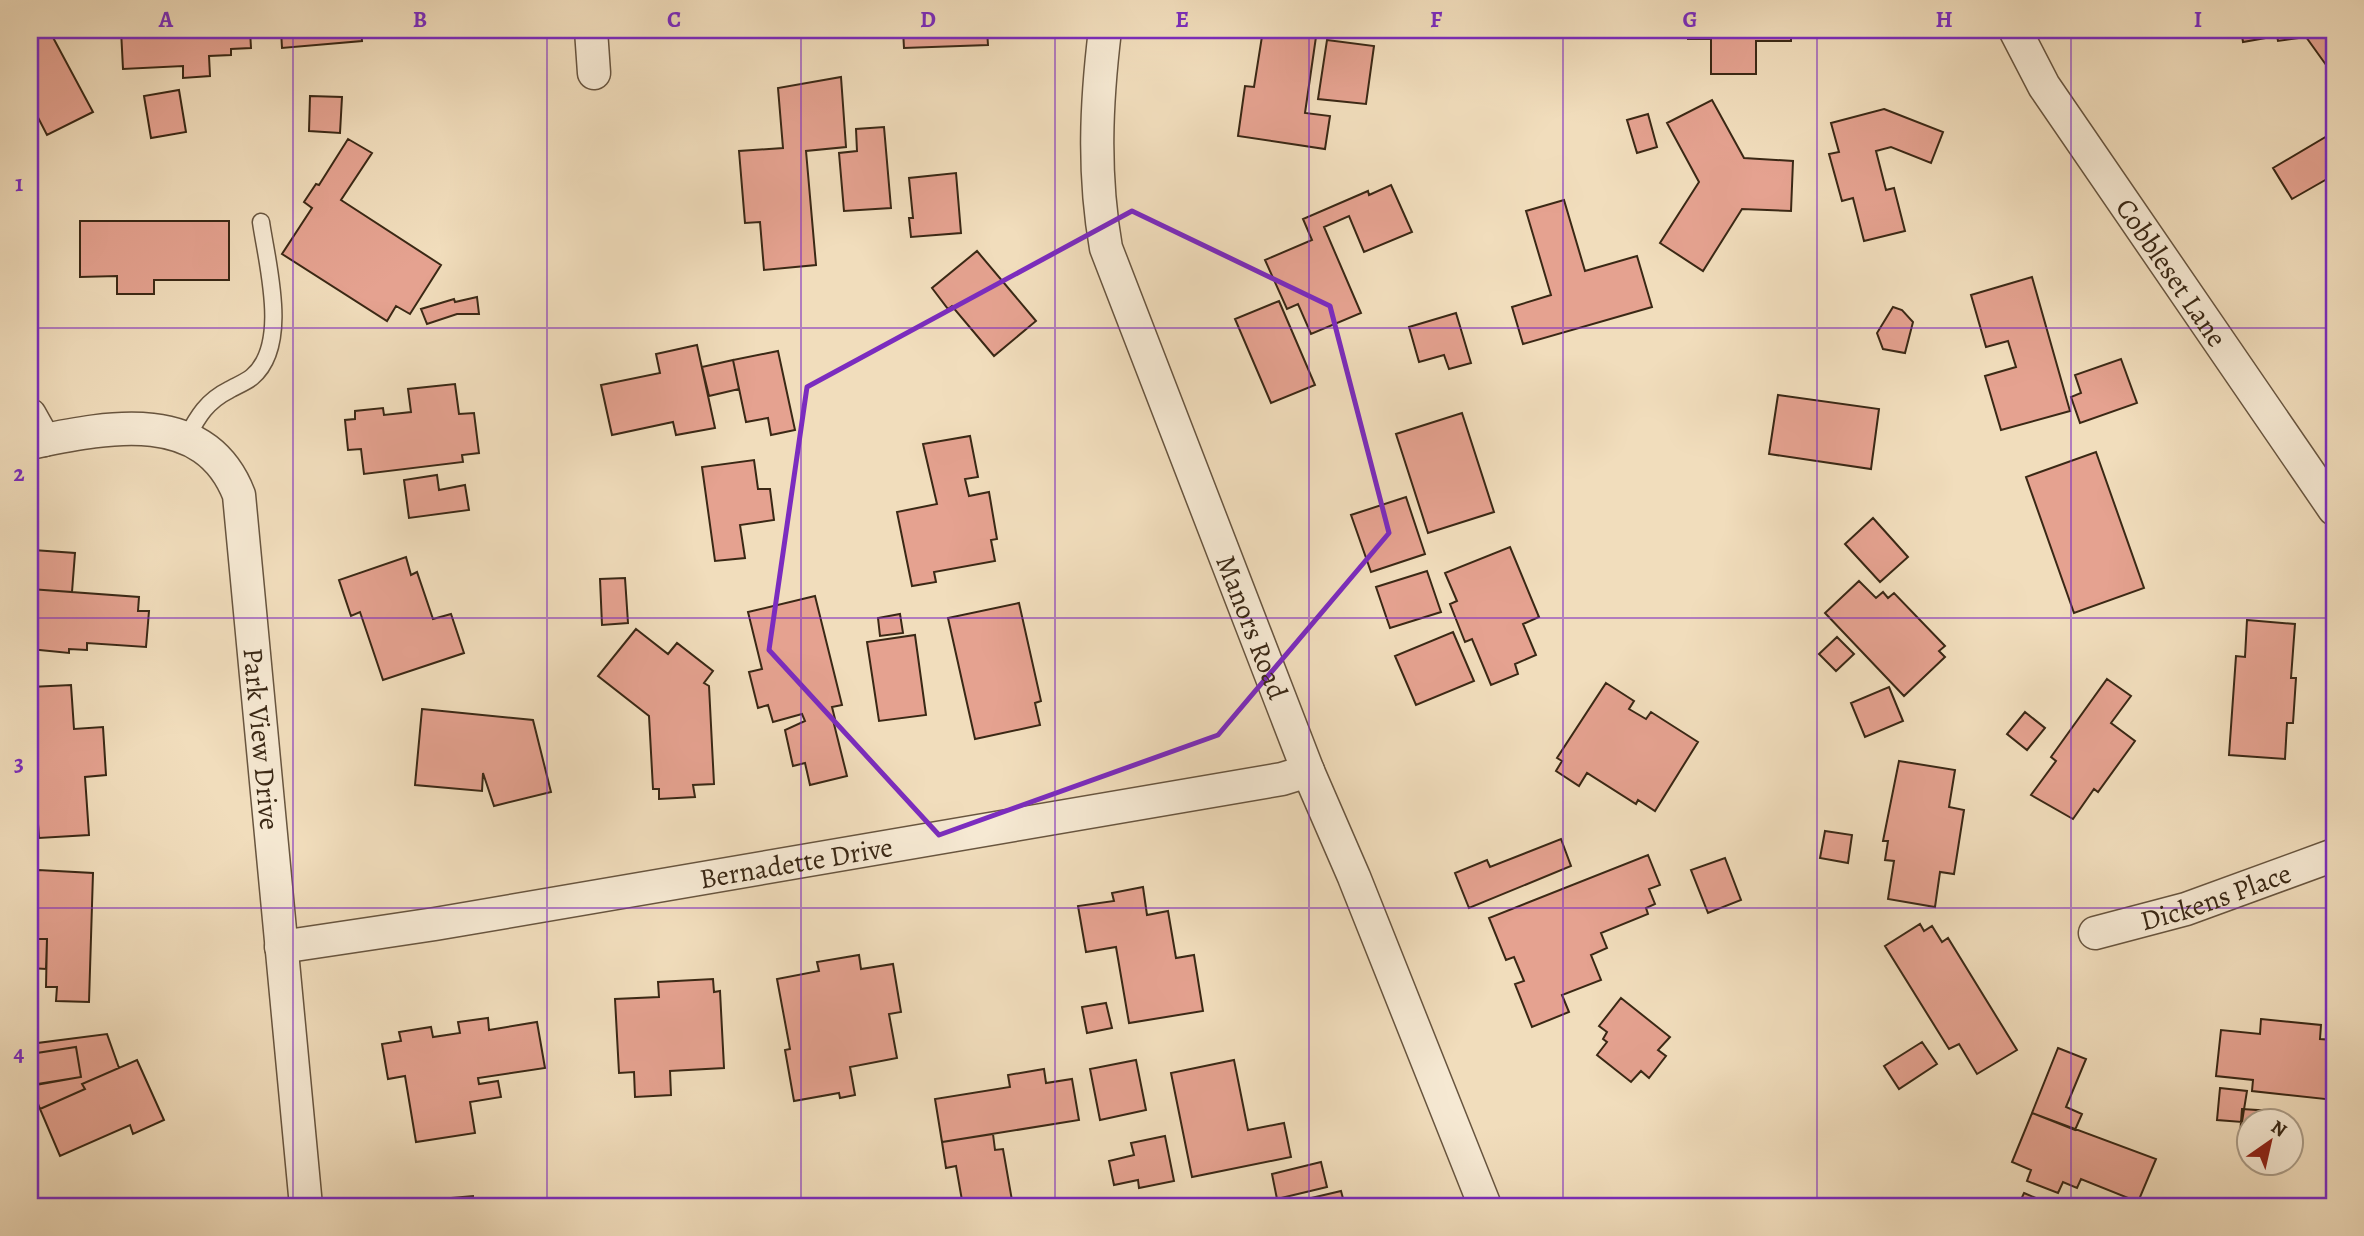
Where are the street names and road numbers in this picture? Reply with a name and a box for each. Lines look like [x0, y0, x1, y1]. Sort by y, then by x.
street label: Cobbleset Lane [2106, 191, 2235, 355]
street label: Manors Road [1206, 550, 1297, 706]
street label: Park View Drive [233, 646, 288, 832]
street label: Bernadette Drive [697, 828, 896, 898]
street label: Dickens Place [2136, 854, 2297, 940]

